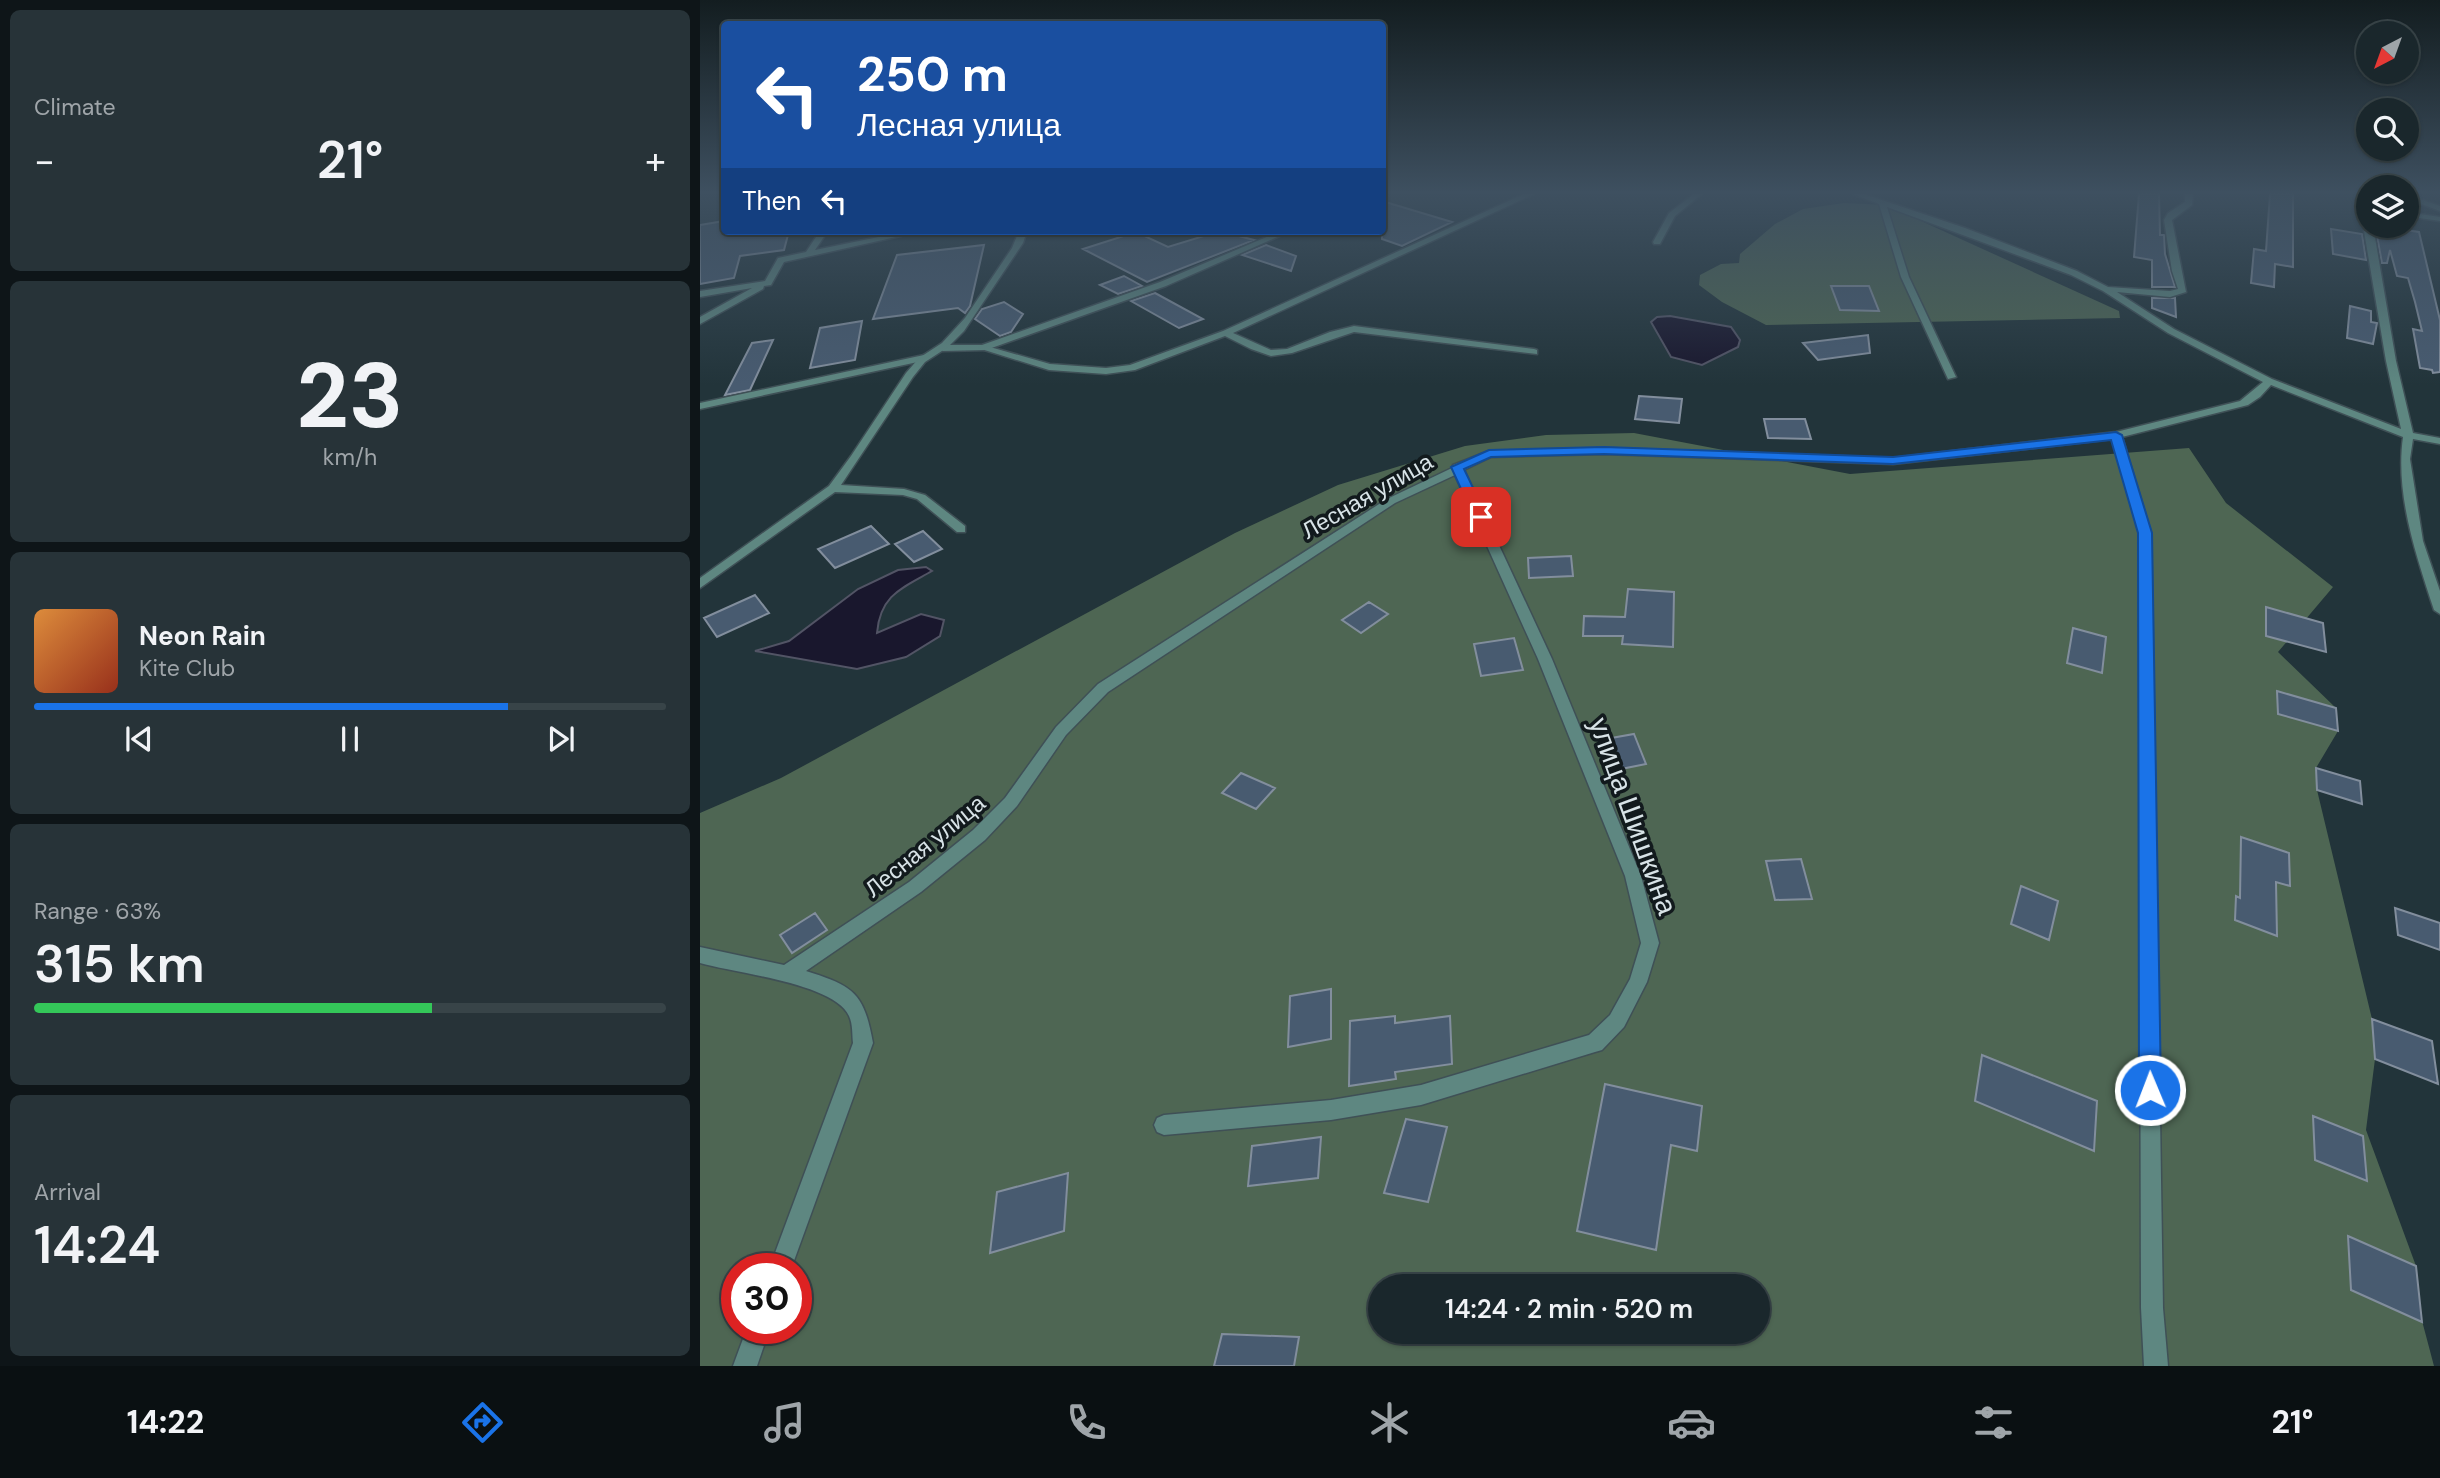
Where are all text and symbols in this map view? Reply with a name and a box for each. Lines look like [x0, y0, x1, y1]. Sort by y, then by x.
north arrow [2356, 21, 2418, 84]
map controls [2356, 21, 2419, 238]
text: 250 m [857, 42, 1008, 106]
icon: left [742, 49, 833, 140]
text: Climate [34, 92, 116, 122]
button: search [2356, 98, 2419, 161]
text: Лесная улица [857, 104, 1061, 146]
text: 21° [317, 126, 383, 194]
text: − [34, 136, 55, 186]
text: + [645, 136, 666, 186]
button: layers [2356, 175, 2419, 238]
icon: left [815, 182, 853, 220]
text: Then [742, 184, 801, 218]
text: 23 [296, 337, 404, 455]
text: km/h [323, 442, 377, 472]
street label: Лесная улица [1296, 446, 1438, 546]
pin [1451, 487, 1511, 547]
icon: arrive [1462, 498, 1500, 536]
text: Neon Rain [139, 619, 266, 653]
text: Kite Club [139, 653, 235, 683]
street label: улица Шишкина [1580, 712, 1686, 920]
icon: previous [120, 720, 158, 758]
icon: pause [331, 720, 369, 758]
icon: next [542, 720, 580, 758]
street label: Лесная улица [859, 788, 992, 904]
text: Range · 63% [34, 896, 161, 926]
text: 315 km [34, 930, 205, 998]
position arrow [2113, 1053, 2187, 1127]
text: Arrival [34, 1177, 101, 1207]
text: 14:24 [34, 1211, 160, 1279]
speed limit sign: 30 [721, 1253, 812, 1344]
text: 14:24 · 2 min · 520 m [1445, 1292, 1693, 1326]
icon: directions [458, 1398, 507, 1447]
icon: music [760, 1398, 809, 1447]
icon: phone [1062, 1398, 1111, 1447]
icon: climate [1365, 1398, 1414, 1447]
icon: car [1667, 1398, 1716, 1447]
icon: filters [1969, 1398, 2018, 1447]
text: 14:22 [127, 1401, 204, 1443]
text: 21° [2272, 1401, 2313, 1443]

